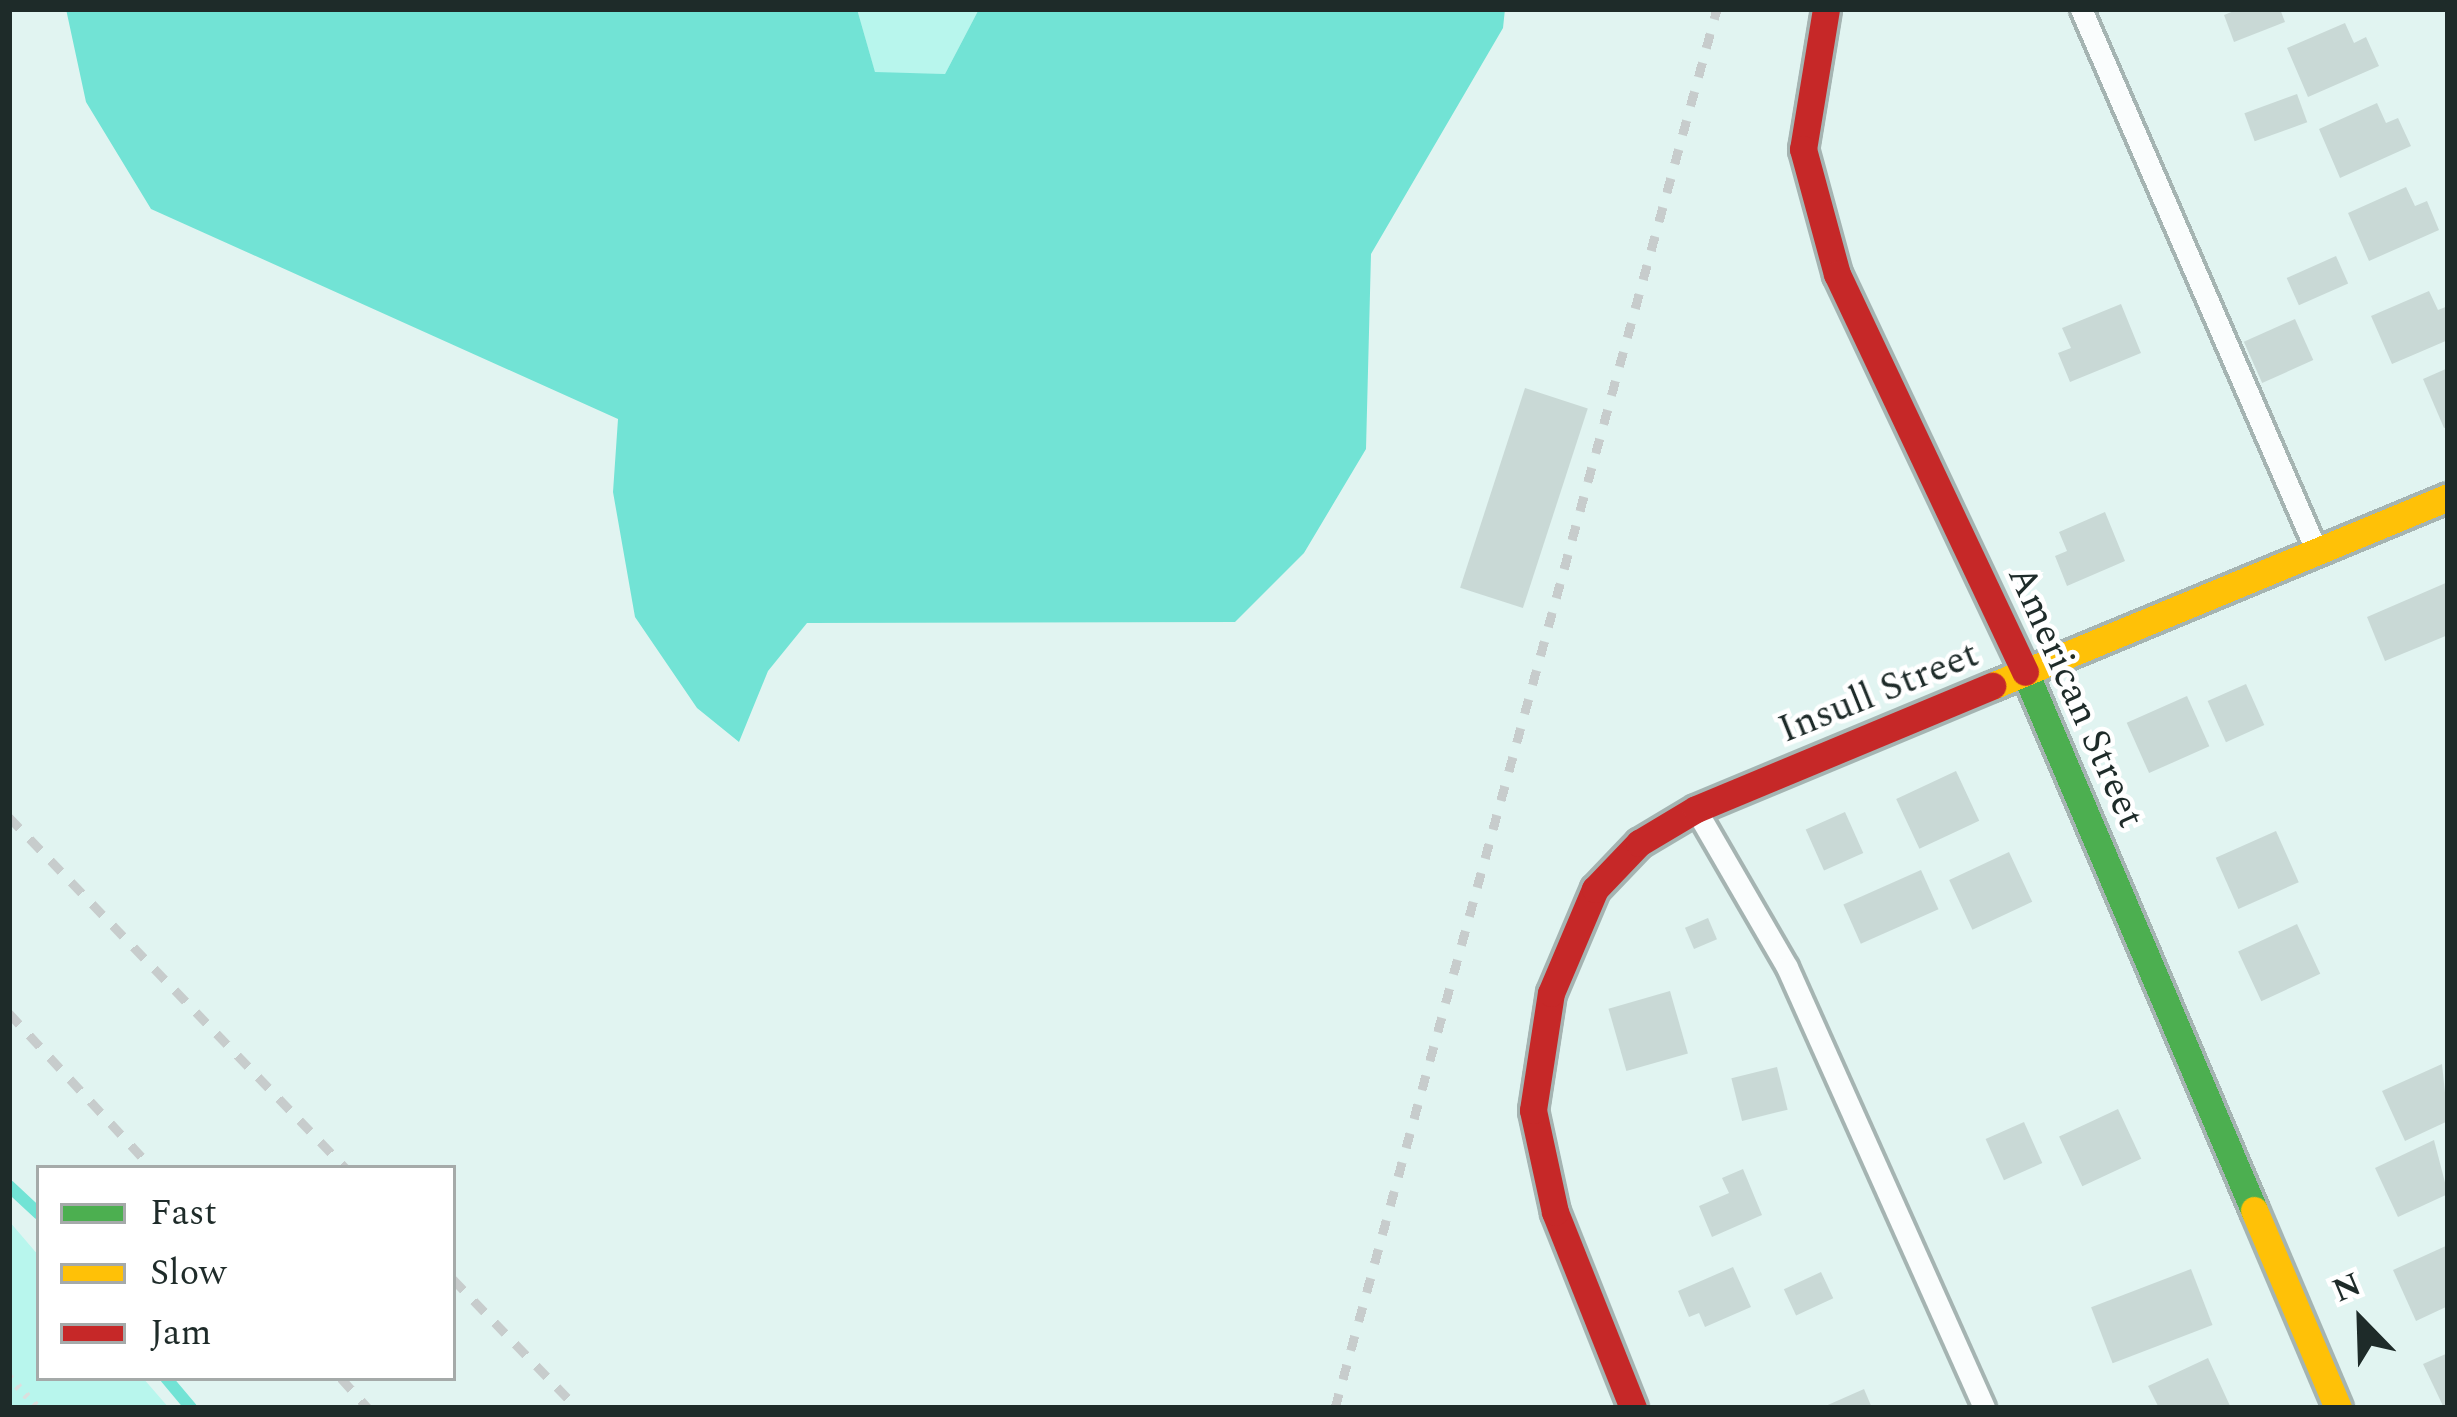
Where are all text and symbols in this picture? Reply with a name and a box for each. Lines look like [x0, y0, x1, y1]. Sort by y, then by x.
street label: American Street [1996, 559, 2154, 835]
street label: Insull Street [1772, 632, 1986, 754]
legend [36, 1165, 456, 1381]
text: Fast [150, 1186, 217, 1241]
text: Slow [150, 1246, 226, 1301]
text: N [2325, 1260, 2369, 1316]
north arrow [2301, 1261, 2421, 1381]
text: Jam [150, 1306, 212, 1361]

